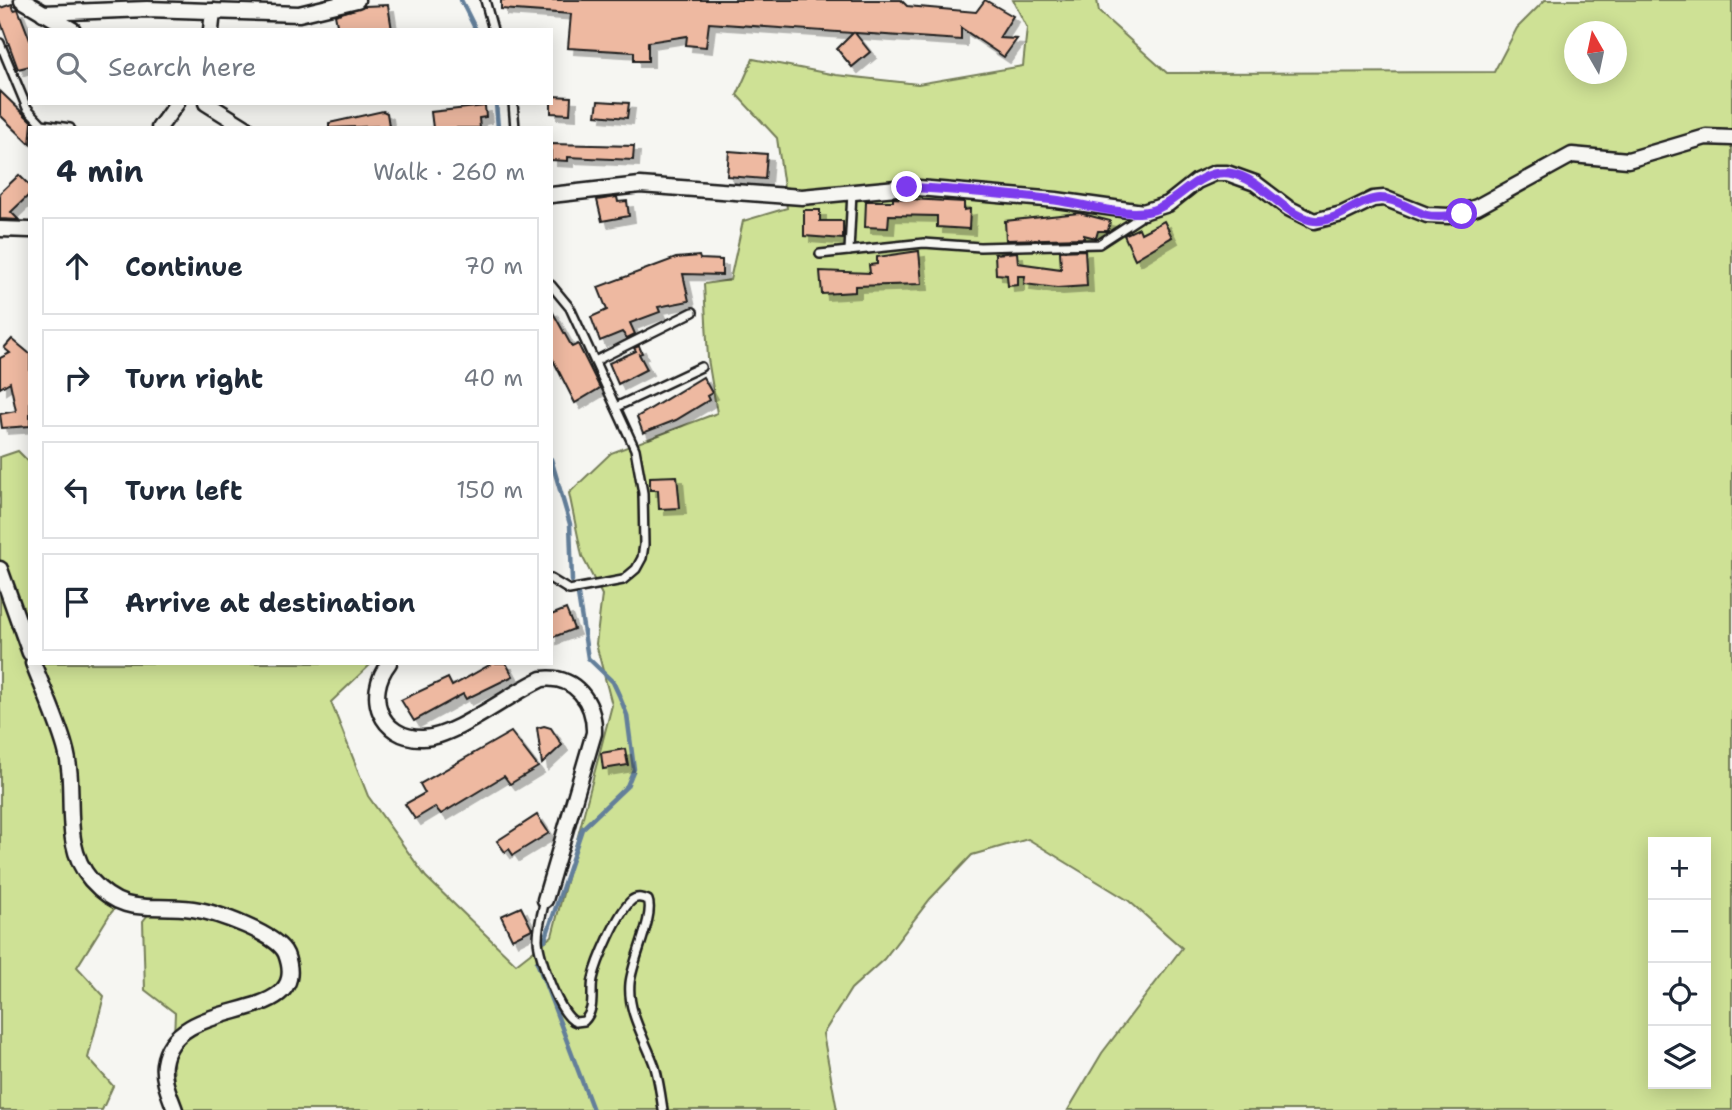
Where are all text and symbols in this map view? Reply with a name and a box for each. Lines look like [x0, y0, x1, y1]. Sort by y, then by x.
north arrow [1564, 21, 1627, 84]
search box [28, 28, 553, 105]
icon: search [52, 48, 90, 86]
text: Search here [108, 49, 257, 84]
text: 4 min [56, 151, 143, 192]
text: Walk · 260 m [373, 157, 525, 187]
route end [891, 171, 922, 202]
route start [1446, 198, 1477, 229]
icon: ahead [58, 247, 96, 285]
text: Continue [125, 249, 243, 284]
text: 70 m [464, 251, 523, 281]
icon: right [58, 359, 96, 397]
text: Turn right [125, 361, 263, 396]
text: 40 m [463, 363, 523, 393]
icon: left [58, 471, 96, 509]
text: Turn left [125, 473, 242, 508]
text: 150 m [456, 475, 523, 505]
icon: arrive [58, 583, 96, 621]
text: Arrive at destination [125, 585, 415, 620]
map controls [1648, 837, 1711, 1089]
button: + [1648, 837, 1711, 900]
button: − [1648, 900, 1711, 963]
button: locate [1648, 963, 1711, 1026]
button: layers [1648, 1026, 1711, 1089]

